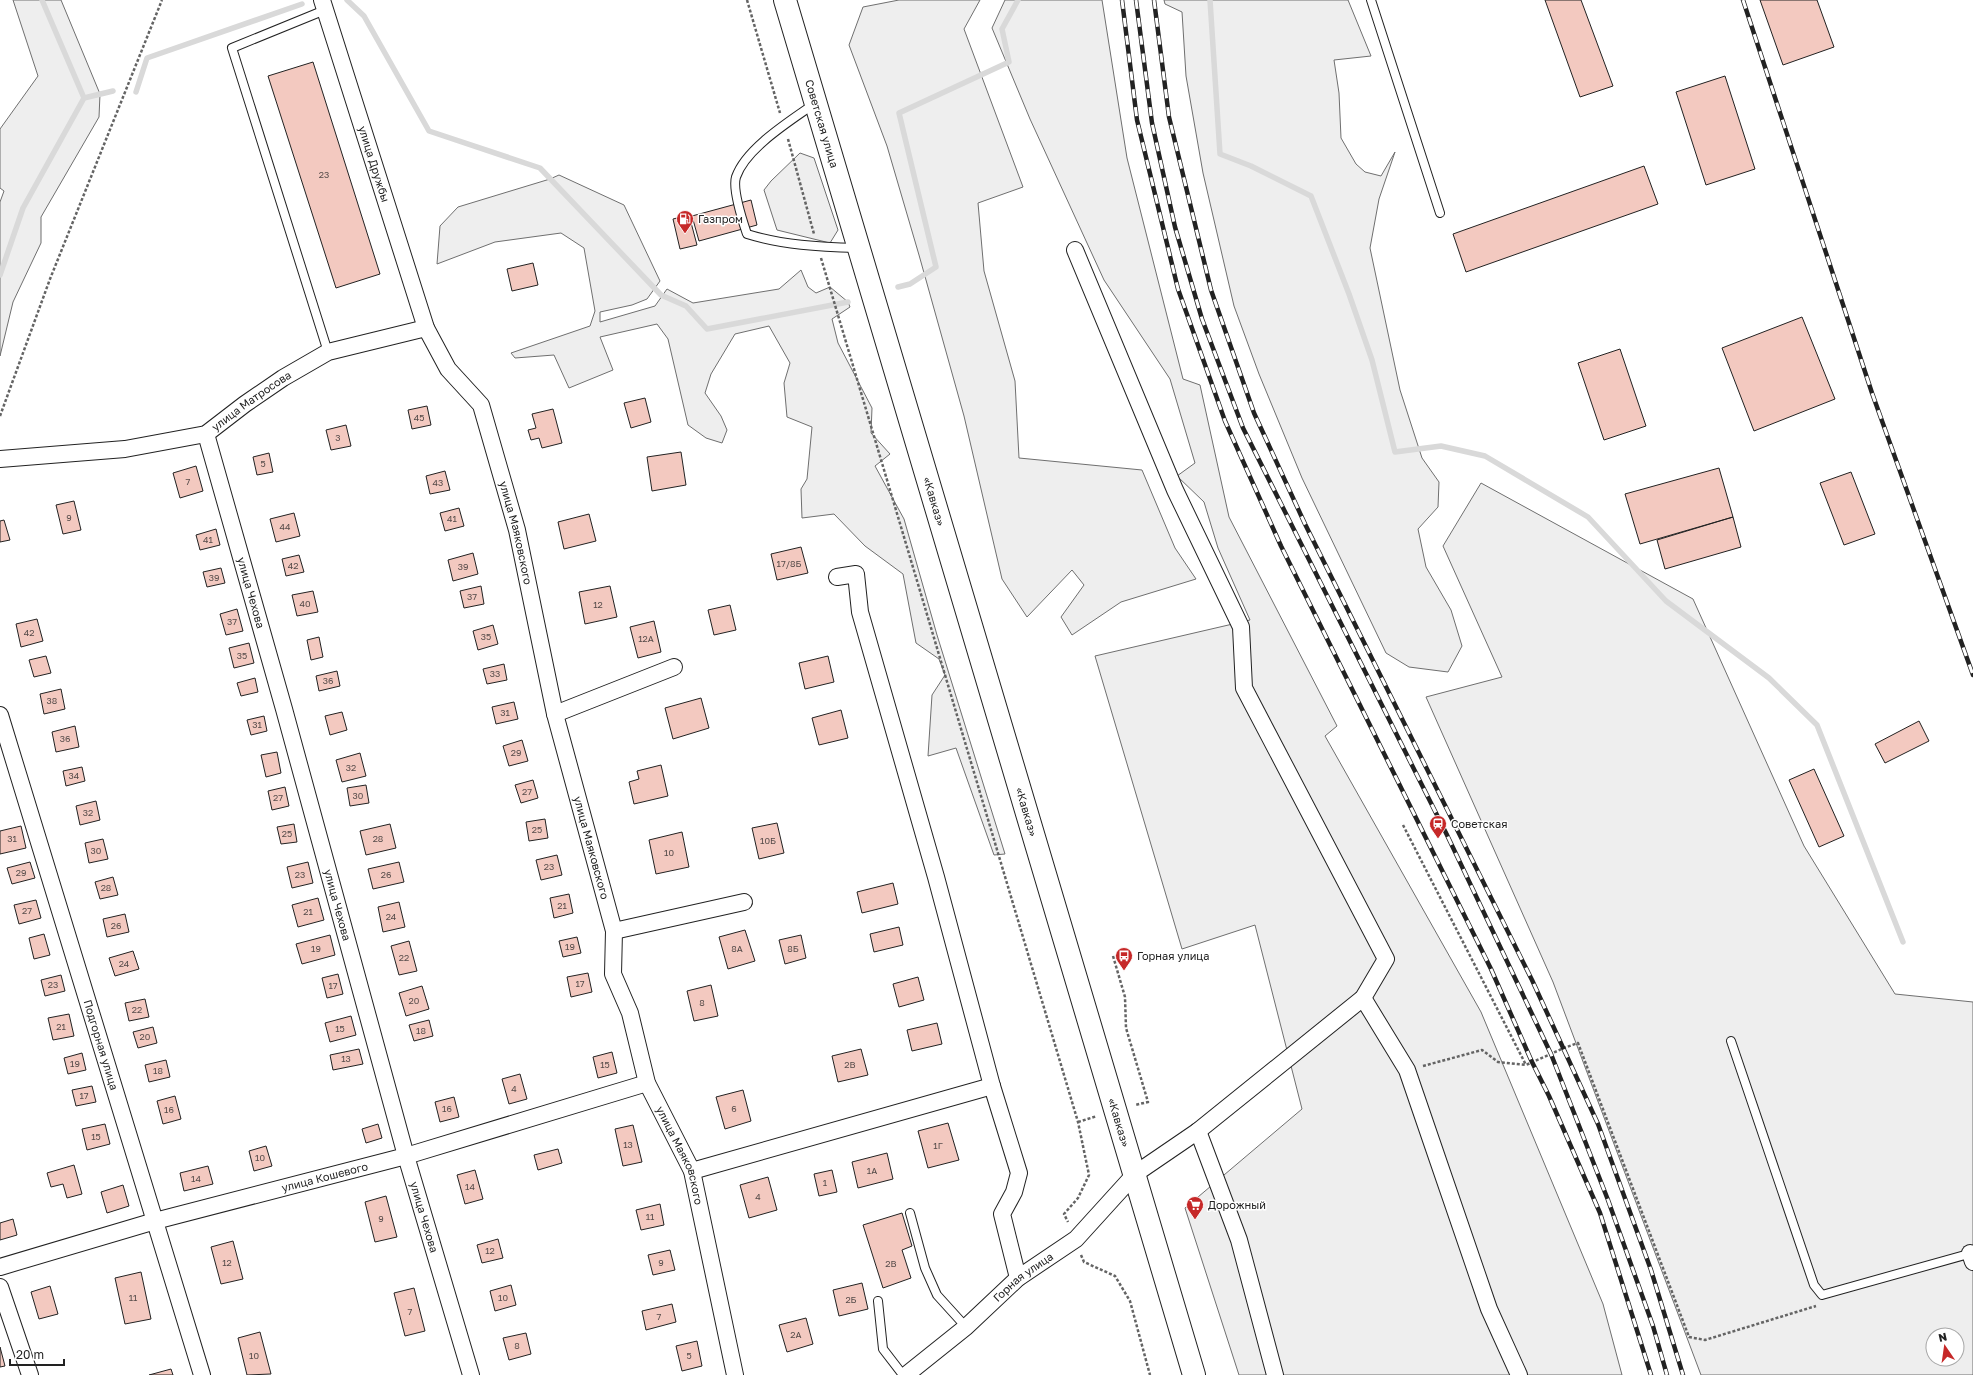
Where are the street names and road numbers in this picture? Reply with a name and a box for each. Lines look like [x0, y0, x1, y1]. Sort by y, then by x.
street label: Советская улица [803, 78, 842, 169]
street label: улица Дружбы [356, 124, 393, 203]
street label: улица Матросова [209, 368, 293, 433]
street label: «Кавказ» [921, 475, 948, 527]
street label: улица Маяковского [497, 479, 535, 586]
street label: улица Чехова [235, 555, 268, 630]
street label: «Кавказ» [1014, 786, 1040, 838]
street label: улица Маяковского [572, 795, 612, 901]
street label: улица Чехова [322, 868, 354, 942]
street label: Подгорная улица [81, 998, 121, 1092]
street label: «Кавказ» [1106, 1096, 1133, 1148]
street label: улица Маяковского [654, 1104, 706, 1206]
street label: улица Кошевого [280, 1159, 370, 1194]
street label: улица Чехова [408, 1180, 441, 1254]
street label: Горная улица [990, 1249, 1055, 1304]

